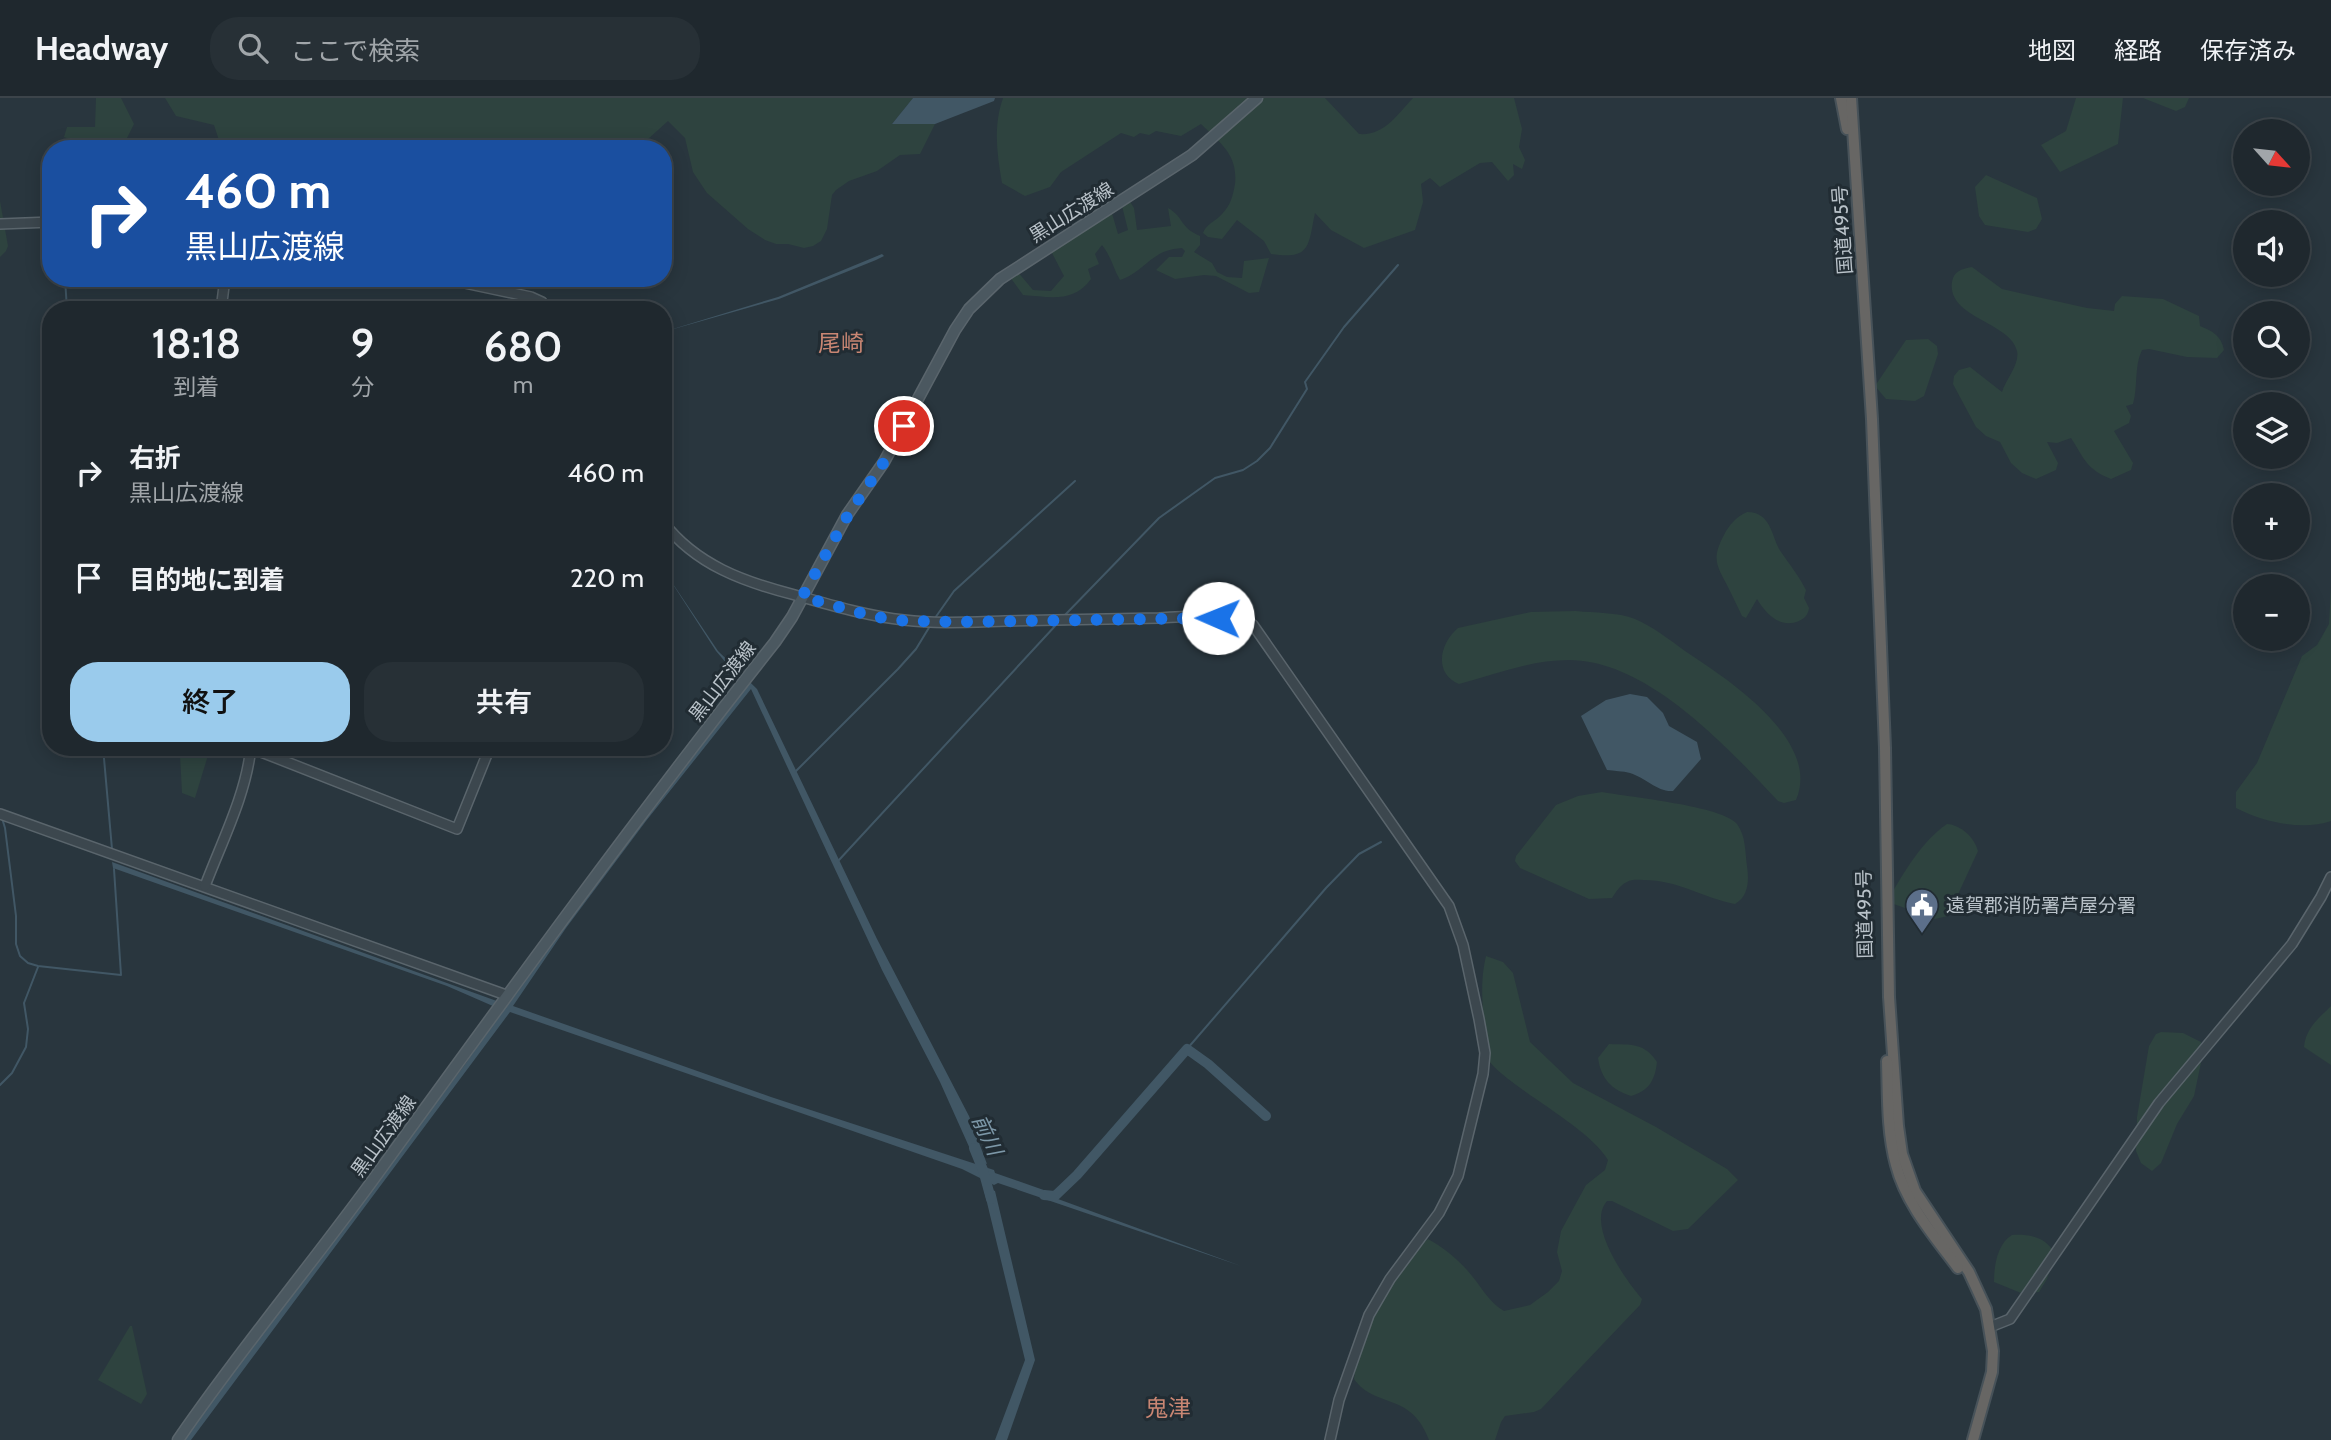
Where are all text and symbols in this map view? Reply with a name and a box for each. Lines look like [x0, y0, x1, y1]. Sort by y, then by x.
search box [210, 17, 700, 80]
text: Headway [35, 28, 168, 68]
icon: search [234, 29, 272, 67]
text: ここで検索 [290, 35, 420, 67]
text: 地図 [2028, 36, 2076, 65]
text: 経路 [2114, 36, 2162, 65]
text: 保存済み [2200, 36, 2296, 65]
north arrow [2233, 119, 2310, 196]
map controls [2233, 119, 2310, 651]
text: 460 m [185, 161, 331, 220]
icon: right [70, 168, 161, 259]
street label: 黒山広渡線 [1025, 177, 1118, 247]
street label: 国道495号 [1828, 185, 1857, 275]
button: sound [2233, 210, 2310, 287]
text: 黒山広渡線 [185, 227, 345, 266]
button: search [2233, 301, 2310, 378]
text: 18:18 [152, 317, 241, 369]
text: 9 [351, 317, 374, 369]
text: 680 [484, 320, 562, 372]
district label: 尾崎 [818, 329, 864, 357]
text: m [513, 371, 533, 399]
text: 到着 [173, 373, 219, 401]
text: 分 [351, 373, 374, 401]
button: layers [2233, 392, 2310, 469]
pin [874, 396, 934, 456]
icon: arrive [885, 407, 923, 445]
text: 右折 [129, 442, 181, 474]
icon: right [70, 454, 108, 492]
text: 460 m [567, 457, 644, 489]
text: 黒山広渡線 [129, 479, 244, 507]
button: + [2233, 483, 2310, 560]
icon: arrive [70, 559, 108, 597]
text: 220 m [570, 562, 644, 594]
text: 目的地に到着 [129, 564, 285, 596]
button: − [2233, 574, 2310, 651]
position arrow [1181, 581, 1255, 655]
street label: 黒山広渡線 [684, 637, 761, 726]
button: 終了 [70, 662, 350, 742]
button: 共有 [364, 662, 644, 742]
street label: 国道495号 [1852, 869, 1877, 959]
public building icon: 遠賀郡消防署芦屋分署 [1903, 886, 1941, 935]
place label: 遠賀郡消防署芦屋分署 [1946, 894, 2136, 917]
street label: 黒山広渡線 [346, 1091, 421, 1181]
water label: 前川 [967, 1110, 1009, 1161]
district label: 鬼津 [1145, 1394, 1191, 1422]

